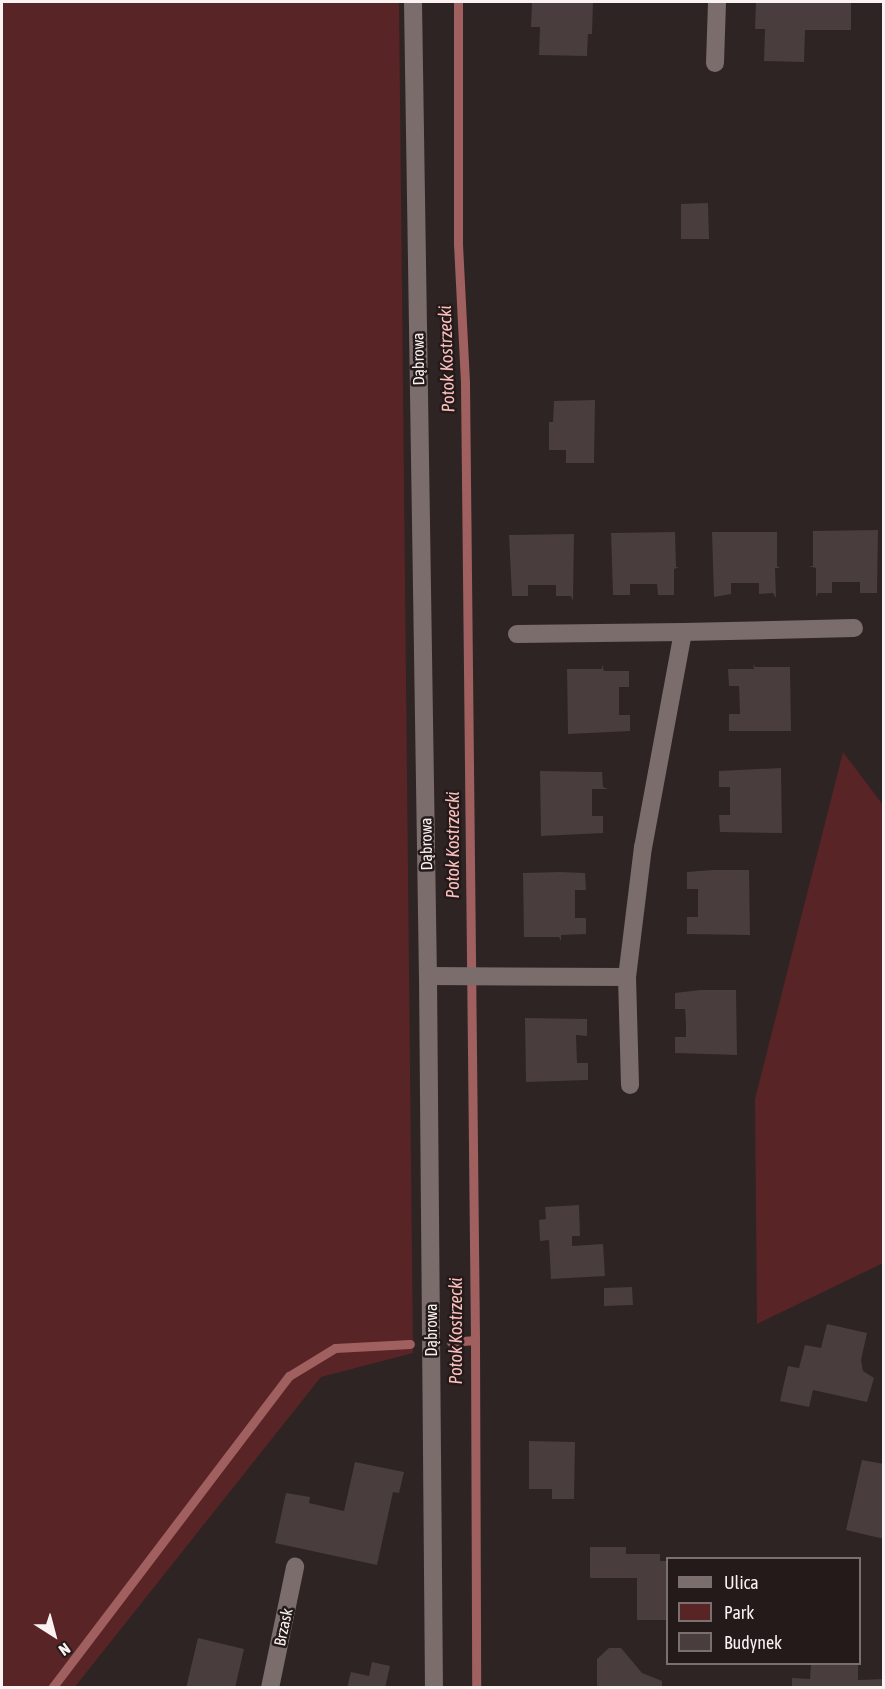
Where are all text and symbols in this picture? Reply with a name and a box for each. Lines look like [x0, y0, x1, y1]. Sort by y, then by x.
water label: Potok Kostrzecki [434, 305, 460, 413]
street label: Dąbrowa [408, 332, 428, 386]
water label: Potok Kostrzecki [442, 791, 464, 899]
street label: Dąbrowa [416, 817, 436, 871]
water label: Potok Kostrzecki [445, 1277, 467, 1385]
street label: Dąbrowa [421, 1304, 441, 1356]
legend [666, 1557, 861, 1665]
text: Ulica [724, 1572, 759, 1593]
text: Park [724, 1602, 754, 1623]
north arrow [24, 1605, 84, 1665]
street label: Brzask [270, 1606, 296, 1648]
text: Budynek [724, 1632, 782, 1653]
text: N [55, 1639, 74, 1660]

